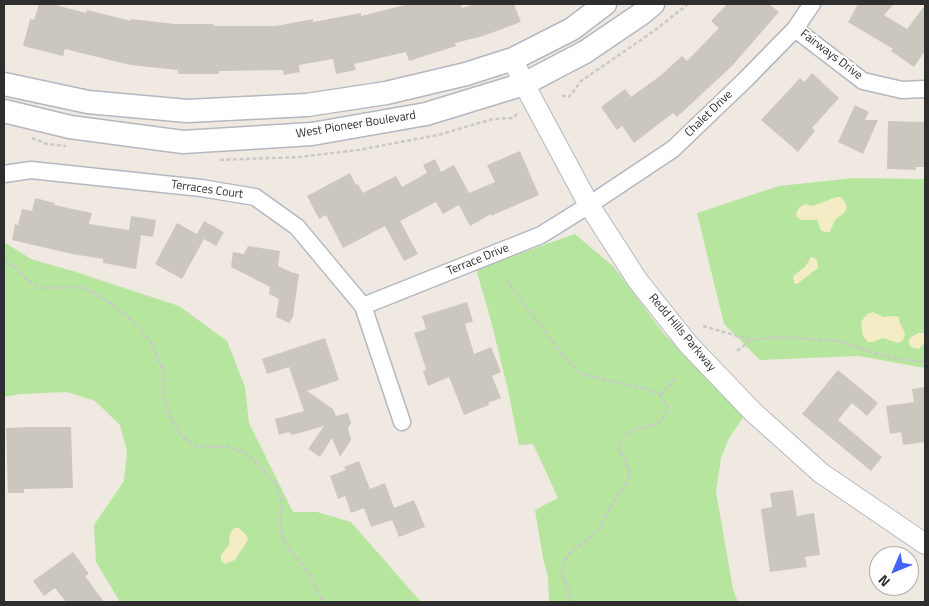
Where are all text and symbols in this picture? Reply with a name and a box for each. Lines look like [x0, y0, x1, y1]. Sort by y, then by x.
street label: Fairways Drive [797, 27, 865, 83]
street label: Chalet Drive [682, 88, 736, 140]
street label: West Pioneer Boulevard [295, 108, 417, 142]
street label: Terraces Court [170, 178, 244, 202]
street label: Terrace Drive [445, 241, 511, 279]
street label: Redd Hills Parkway [645, 291, 719, 375]
north arrow [869, 546, 919, 596]
text: N [873, 570, 895, 592]

